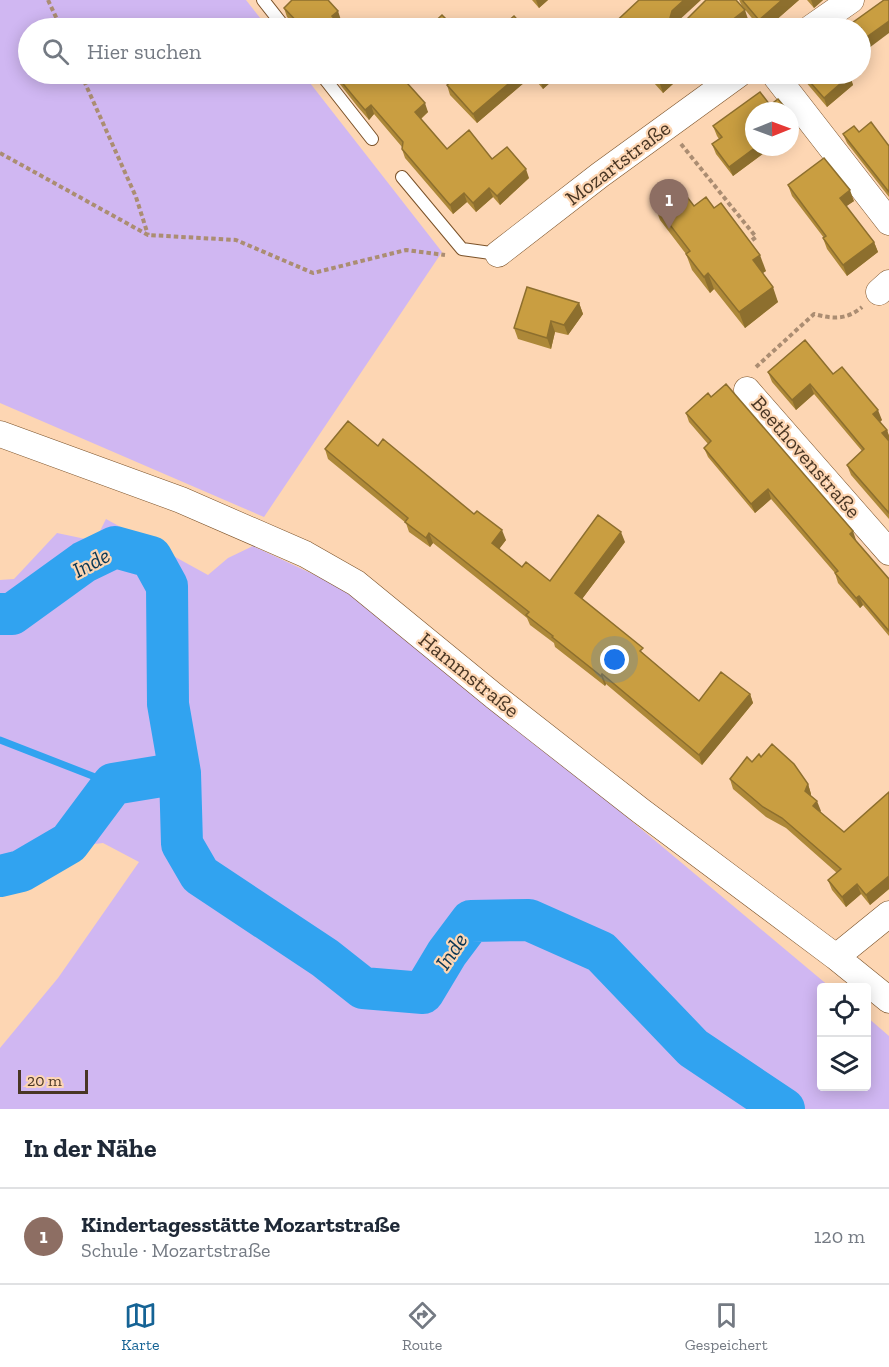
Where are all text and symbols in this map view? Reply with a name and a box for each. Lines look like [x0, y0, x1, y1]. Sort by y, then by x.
search box [18, 18, 871, 84]
icon: search [39, 35, 72, 68]
text: Hier suchen [87, 38, 201, 65]
north arrow [745, 102, 799, 156]
street label: Mozartstraße [560, 115, 675, 210]
pin: 1 [650, 180, 688, 229]
street label: Beethovenstraße [746, 390, 866, 523]
water label: Inde [68, 541, 115, 583]
street label: Hammstraße [414, 627, 525, 723]
your location [600, 645, 629, 674]
water label: Inde [429, 928, 473, 975]
map controls [817, 983, 871, 1091]
button: locate [817, 983, 871, 1037]
button: layers [817, 1037, 871, 1091]
scale bar [18, 1067, 88, 1094]
text: 20 m [27, 1071, 62, 1090]
text: In der Nähe [24, 1132, 156, 1164]
text: Kindertagesstätte Mozartstraße [81, 1211, 400, 1238]
text: 1 [39, 1224, 48, 1248]
text: 120 m [814, 1224, 865, 1248]
text: Schule · Mozartstraße [81, 1238, 270, 1262]
tab: Karte [121, 1299, 159, 1354]
tab: Route [402, 1299, 442, 1354]
tab: Gespeichert [685, 1299, 768, 1354]

